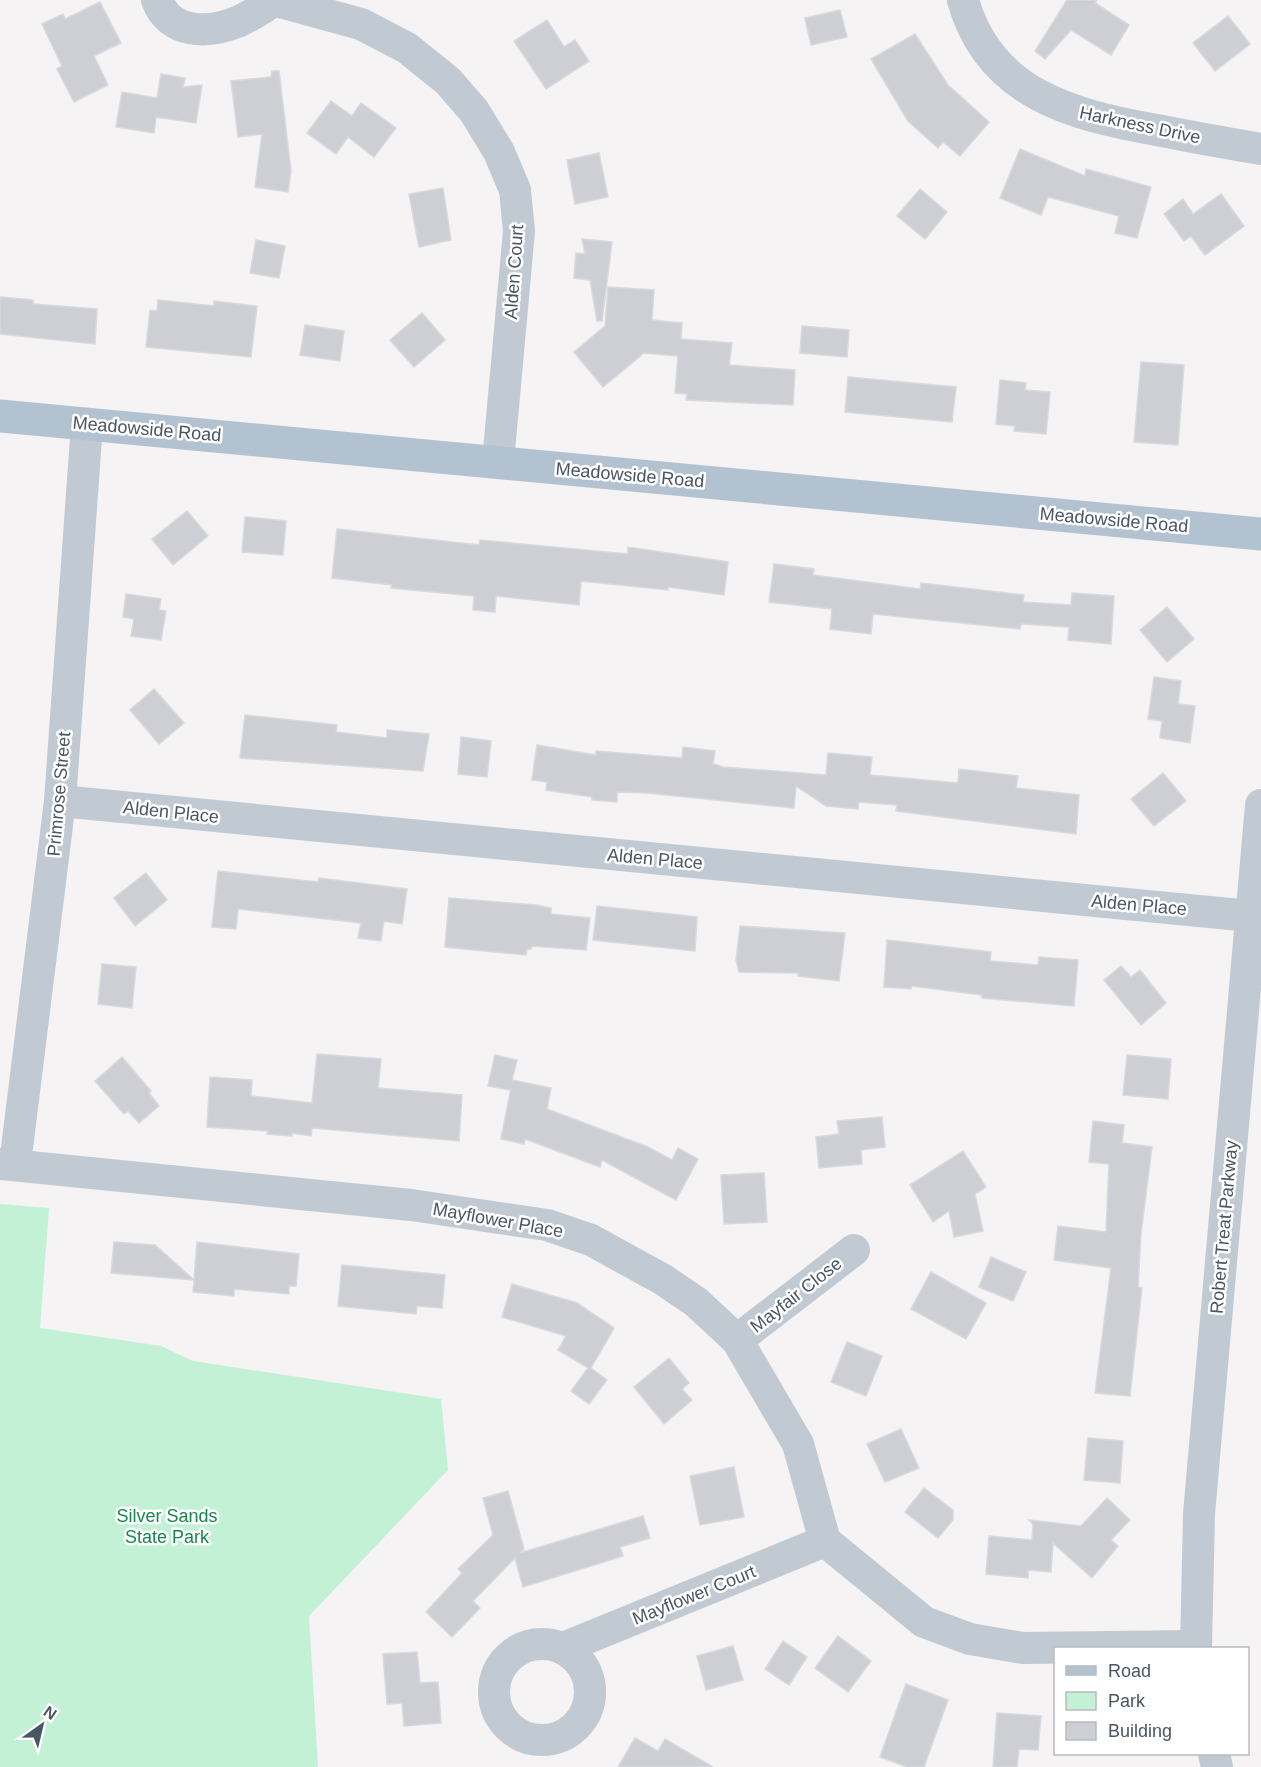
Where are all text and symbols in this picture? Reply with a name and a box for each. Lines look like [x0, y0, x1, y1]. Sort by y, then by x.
street label: Harkness Drive [1078, 102, 1202, 148]
street label: Alden Court [501, 224, 527, 320]
street label: Meadowside Road [72, 413, 222, 445]
street label: Meadowside Road [555, 459, 705, 491]
street label: Meadowside Road [1039, 504, 1189, 536]
street label: Primrose Street [44, 731, 74, 857]
street label: Alden Place [122, 797, 220, 827]
street label: Alden Place [606, 845, 704, 873]
street label: Alden Place [1090, 891, 1188, 919]
street label: Robert Treat Parkway [1206, 1139, 1242, 1315]
street label: Mayflower Place [431, 1199, 565, 1241]
street label: Mayfair Close [746, 1253, 846, 1337]
park label: Silver Sands State Park [116, 1506, 218, 1547]
street label: Mayflower Court [630, 1561, 758, 1629]
legend [1054, 1647, 1249, 1755]
text: Road [1108, 1661, 1151, 1681]
text: Park [1108, 1691, 1146, 1711]
north arrow [12, 1695, 72, 1755]
text: N [41, 1703, 60, 1723]
text: Building [1108, 1721, 1172, 1741]

